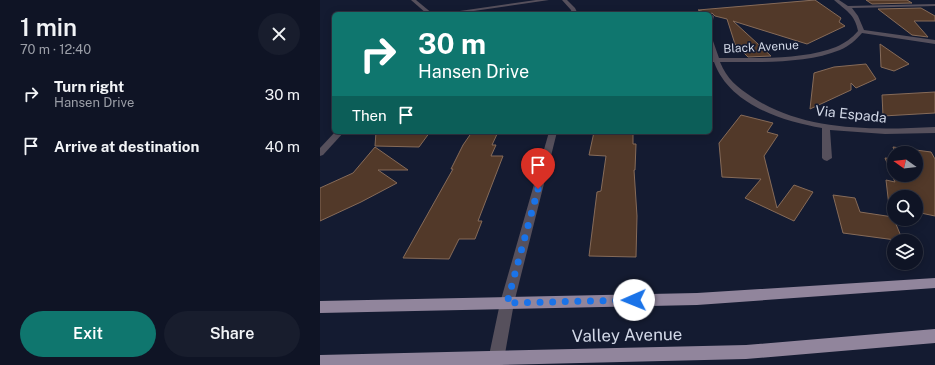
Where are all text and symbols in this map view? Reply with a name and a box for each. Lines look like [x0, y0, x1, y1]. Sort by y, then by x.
text: 1 min [20, 13, 77, 41]
button: close [258, 13, 300, 55]
text: 30 m [418, 27, 486, 60]
icon: right [352, 28, 404, 80]
street label: Black Avenue [723, 38, 799, 56]
text: 70 m · 12:40 [20, 42, 91, 57]
text: Hansen Drive [418, 61, 529, 82]
text: Turn right [54, 78, 124, 95]
icon: right [20, 83, 42, 105]
text: 30 m [265, 86, 300, 103]
text: Hansen Drive [54, 95, 134, 110]
street label: Via Espada [814, 102, 888, 126]
icon: arrive [395, 104, 417, 126]
text: Then [352, 107, 387, 124]
icon: arrive [20, 135, 42, 157]
text: Arrive at destination [54, 138, 199, 155]
text: 40 m [265, 138, 300, 155]
north arrow [887, 146, 923, 182]
map controls [887, 146, 923, 270]
pin [521, 148, 555, 189]
icon: arrive [527, 154, 549, 176]
button: search [887, 190, 923, 226]
button: layers [887, 234, 923, 270]
position arrow [613, 279, 655, 321]
button: Exit [20, 311, 156, 357]
button: Share [164, 311, 300, 357]
street label: Valley Avenue [571, 324, 683, 346]

